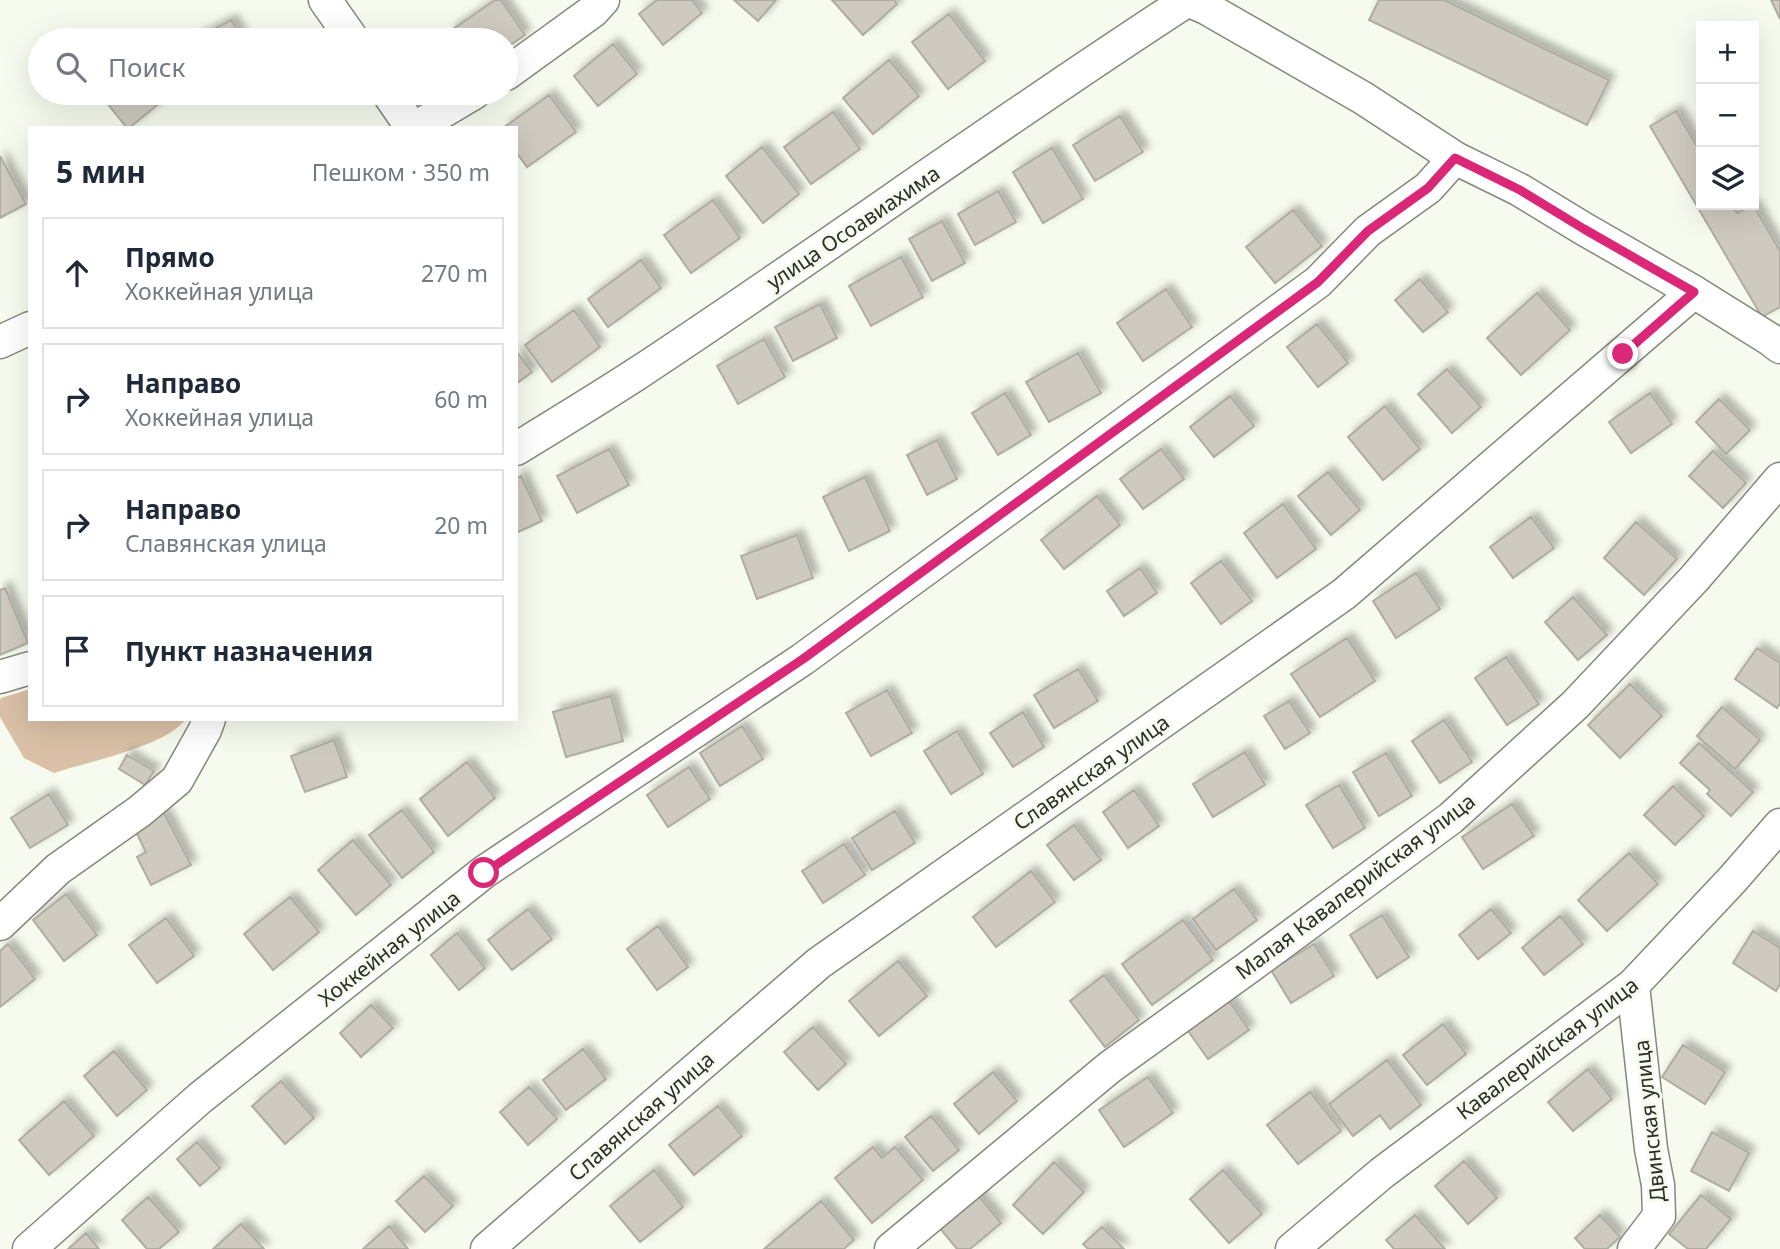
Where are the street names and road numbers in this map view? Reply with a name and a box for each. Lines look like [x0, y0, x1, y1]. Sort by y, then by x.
street label: улица Осоавиахима [761, 159, 945, 295]
street label: Славянская улица [1008, 708, 1174, 836]
street label: Малая Кавалерийская улица [1230, 787, 1480, 985]
street label: Хоккейная улица [312, 884, 466, 1012]
street label: Кавалерийская улица [1450, 970, 1644, 1126]
street label: Двинская улица [1627, 1038, 1671, 1204]
street label: Славянская улица [562, 1045, 720, 1187]

